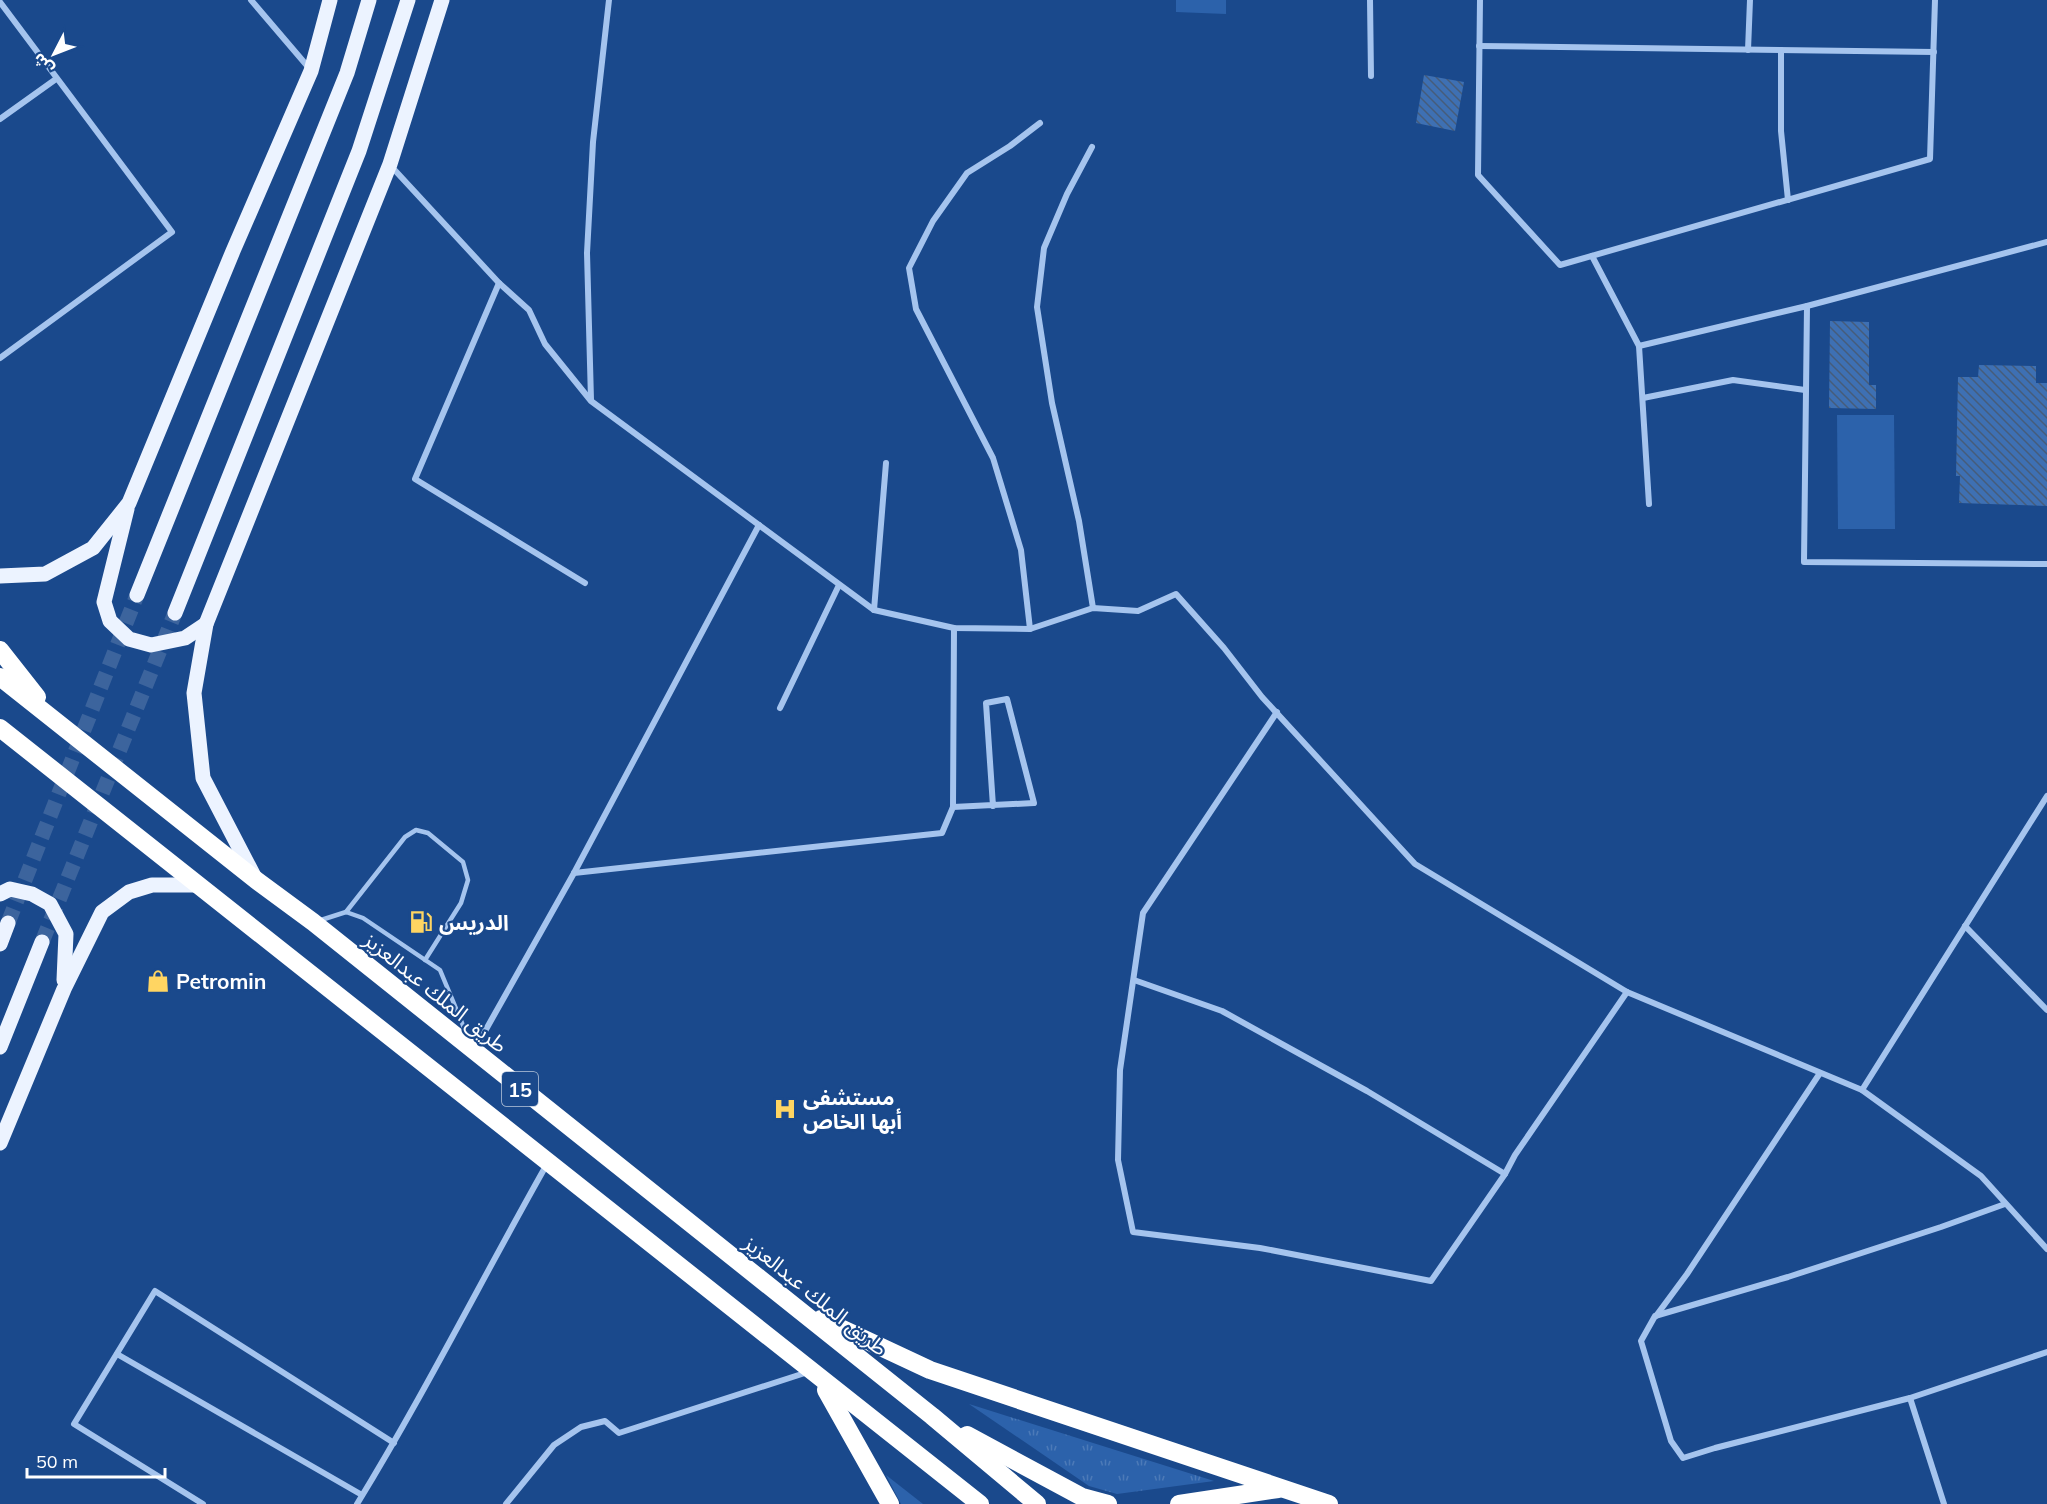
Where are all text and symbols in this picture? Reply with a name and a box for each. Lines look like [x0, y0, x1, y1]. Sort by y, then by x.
north arrow [24, 24, 84, 84]
text: ش [28, 49, 58, 79]
fuel station icon: الدريس [408, 909, 434, 935]
place label: الدريس [439, 909, 509, 935]
street label: طريق الملك عبدالعزيز [358, 926, 513, 1059]
shop icon: Petromin [145, 968, 171, 994]
place label: Petromin [176, 968, 266, 994]
road number: 15 [502, 1072, 538, 1106]
place label: مستشفى أبها الخاص [803, 1084, 902, 1134]
hospital icon: مستشفى أبها الخاص [772, 1096, 798, 1122]
street label: طريق الملك عبدالعزيز [738, 1229, 893, 1362]
scale bar [27, 1441, 165, 1479]
text: 50 m [36, 1450, 78, 1473]

